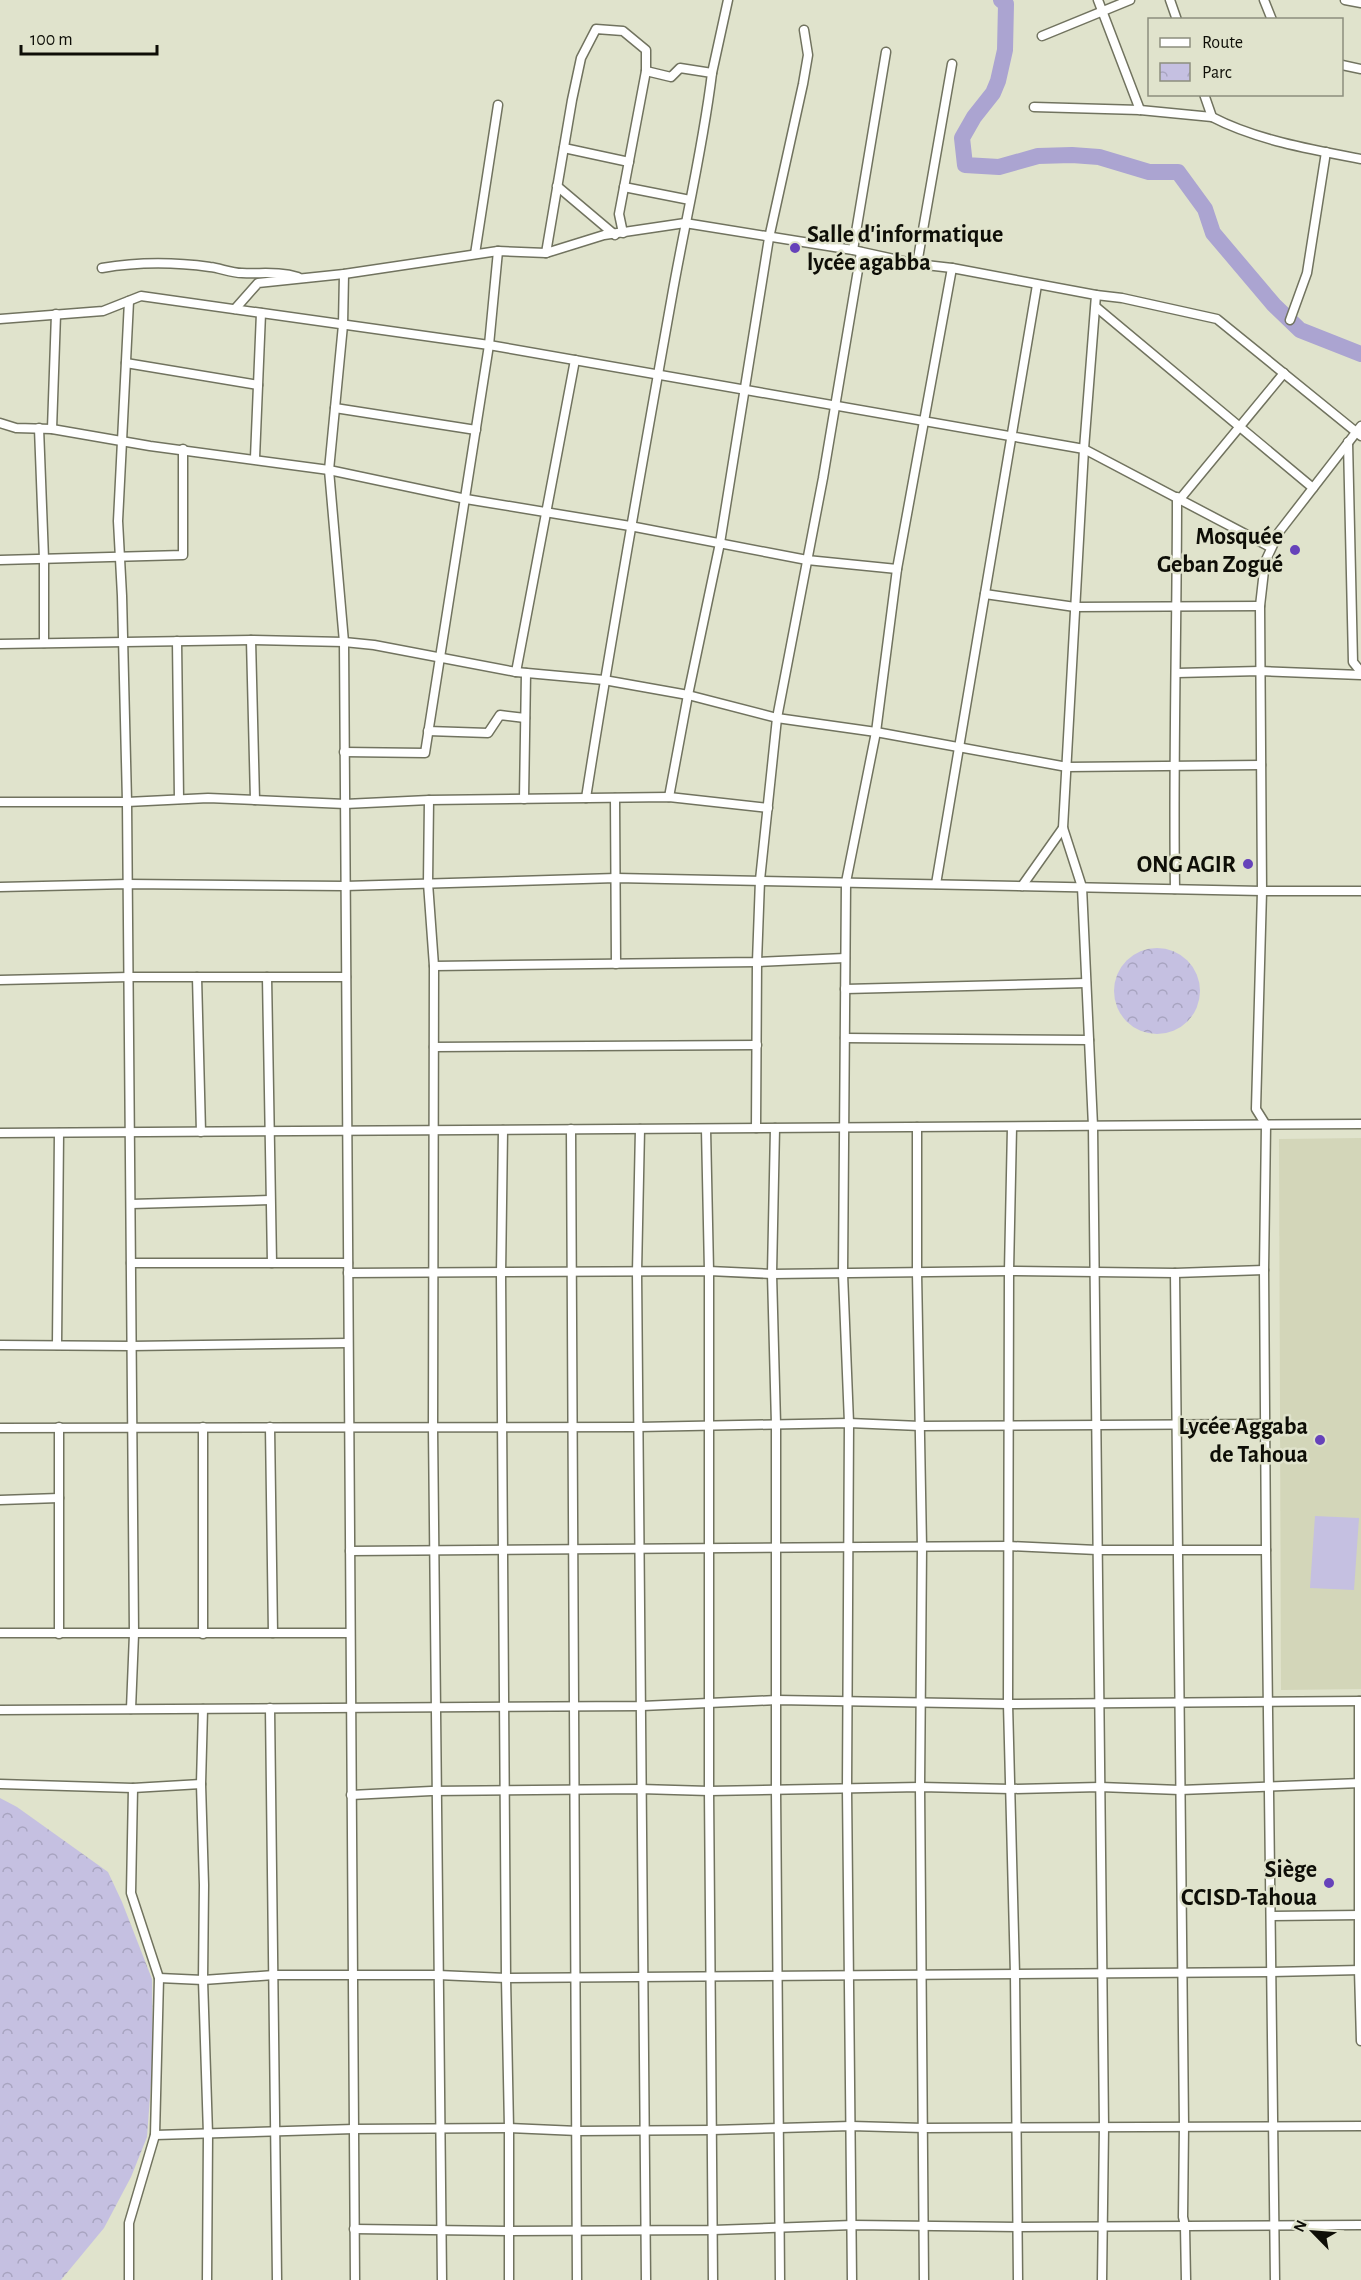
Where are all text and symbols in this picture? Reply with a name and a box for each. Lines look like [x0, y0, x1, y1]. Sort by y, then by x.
scale bar [21, 18, 158, 56]
legend [1148, 18, 1343, 96]
text: 100 m [30, 31, 73, 49]
text: Route [1202, 34, 1243, 52]
text: Parc [1202, 64, 1232, 82]
place label: Salle d'informatique lycée agabba [807, 223, 1003, 275]
marker: Salle d'informatique lycée agabba [788, 241, 802, 255]
place label: Mosquée Geban Zogué [1157, 525, 1283, 577]
marker: Mosquée Geban Zogué [1288, 543, 1302, 557]
place label: ONG AGIR [1137, 853, 1236, 877]
marker: ONG AGIR [1241, 857, 1255, 871]
place label: Lycée Aggaba de Tahoua [1179, 1415, 1308, 1467]
marker: Lycée Aggaba de Tahoua [1313, 1433, 1327, 1447]
place label: Siège CCISD-Tahoua [1181, 1858, 1317, 1910]
marker: Siège CCISD-Tahoua [1322, 1876, 1336, 1890]
north arrow [1283, 2202, 1343, 2262]
text: N [1291, 2218, 1310, 2235]

